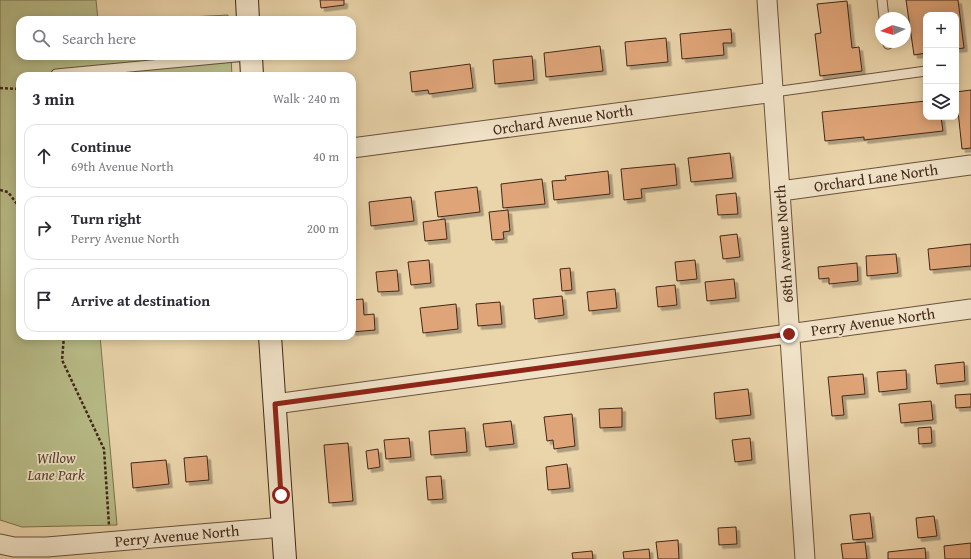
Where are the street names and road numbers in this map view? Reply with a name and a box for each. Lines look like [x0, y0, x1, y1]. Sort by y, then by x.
street label: Orchard Avenue North [492, 99, 635, 140]
street label: Orchard Lane North [813, 158, 940, 197]
street label: 68th Avenue North [769, 184, 798, 304]
street label: Perry Avenue North [810, 302, 937, 341]
street label: Perry Avenue North [114, 520, 241, 551]

